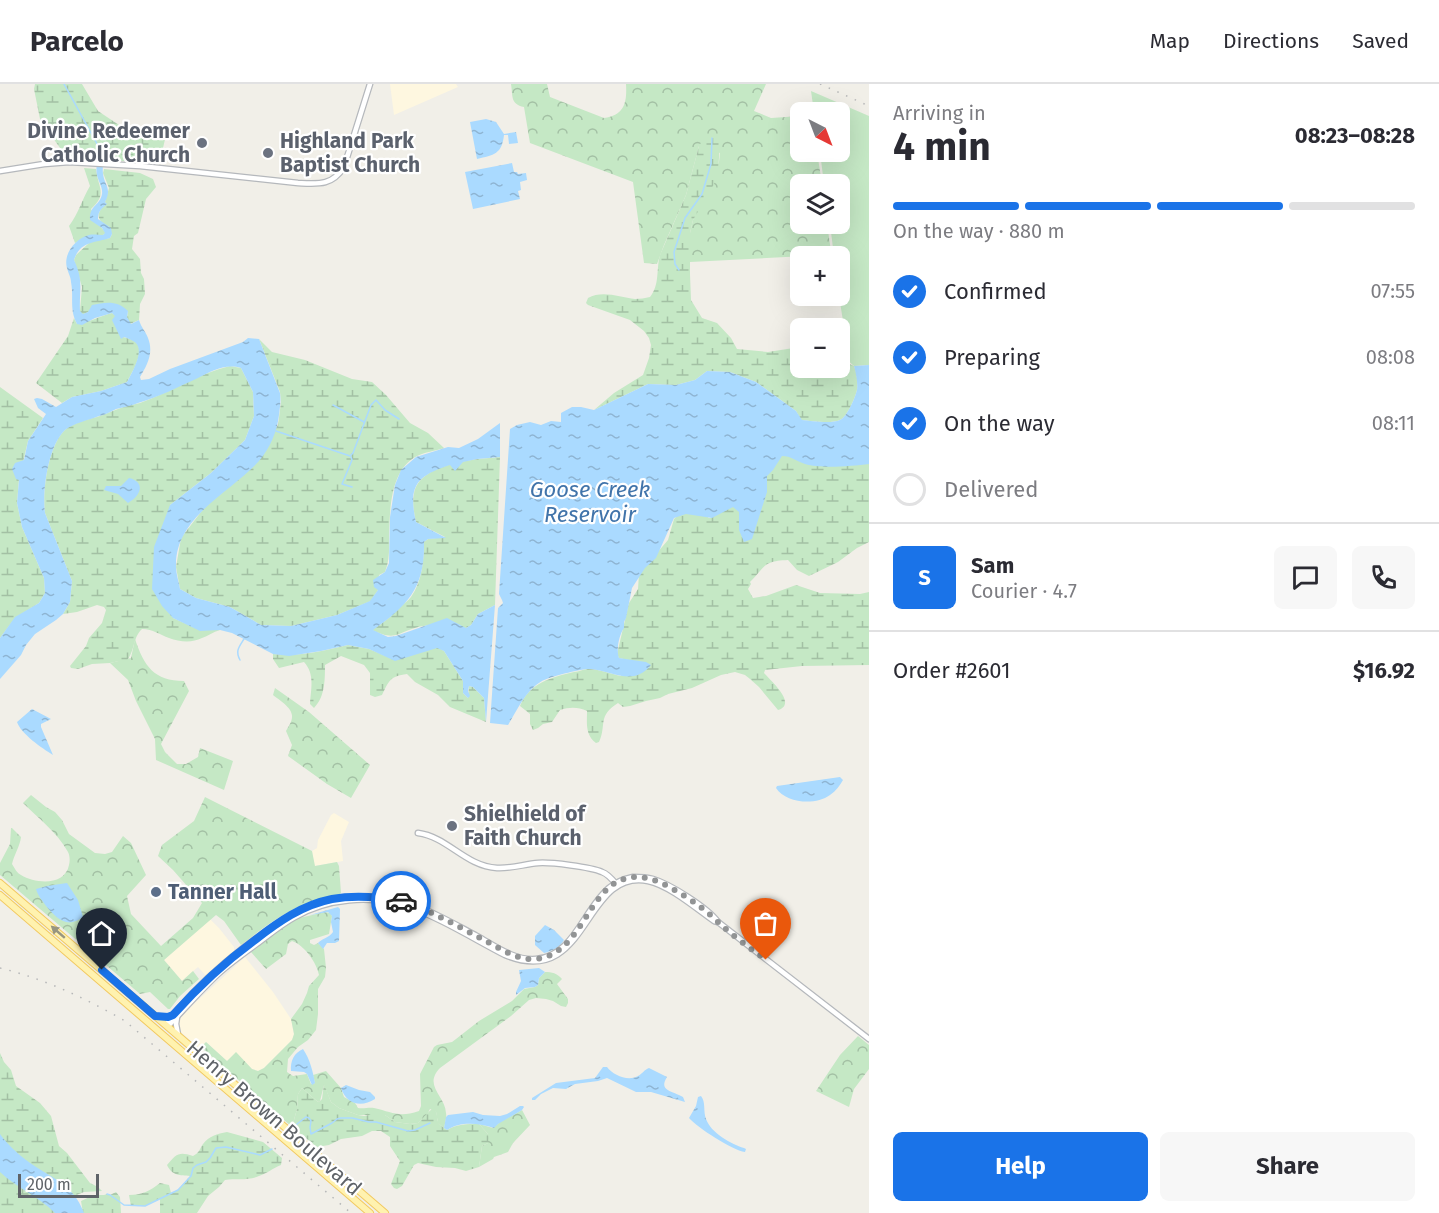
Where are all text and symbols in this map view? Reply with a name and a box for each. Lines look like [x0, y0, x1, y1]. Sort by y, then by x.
text: Parcelo [30, 25, 124, 58]
text: Map [1150, 28, 1190, 54]
text: Directions [1223, 28, 1319, 54]
text: Saved [1352, 28, 1409, 54]
text: Arriving in [893, 101, 986, 125]
north arrow [790, 102, 850, 162]
map controls [790, 102, 850, 378]
place label: Divine Redeemer Catholic Church [27, 118, 191, 168]
text: 08:23–08:28 [1295, 122, 1415, 149]
text: 4 min [893, 124, 991, 170]
place label: Highland Park Baptist Church [280, 128, 420, 178]
marker: Divine Redeemer Catholic Church [195, 136, 209, 150]
marker: Highland Park Baptist Church [261, 146, 275, 160]
button: layers [790, 174, 850, 234]
text: On the way · 880 m [893, 219, 1065, 243]
button: + [790, 246, 850, 306]
icon: check [893, 275, 926, 308]
text: Confirmed [944, 278, 1047, 305]
text: 07:55 [1371, 279, 1415, 303]
button: − [790, 318, 850, 378]
icon: check [893, 341, 926, 374]
text: Preparing [944, 344, 1040, 371]
text: 08:08 [1366, 345, 1415, 369]
icon: check [893, 407, 926, 440]
text: On the way [944, 410, 1055, 437]
text: 08:11 [1372, 411, 1415, 435]
water label: Goose Creek Reservoir [530, 476, 650, 528]
text: Delivered [944, 476, 1039, 503]
button: chat [1274, 546, 1337, 609]
button: phone [1352, 546, 1415, 609]
text: Sam [971, 552, 1014, 579]
text: S [918, 564, 931, 591]
text: Courier · 4.7 [971, 579, 1077, 603]
text: Order #2601 [893, 657, 1011, 684]
text: $16.92 [1353, 657, 1415, 684]
place label: Shielhield of Faith Church [464, 801, 587, 851]
marker: Shielhield of Faith Church [445, 819, 459, 833]
courier [371, 871, 431, 931]
place label: Tanner Hall [168, 879, 278, 905]
marker: Tanner Hall [149, 885, 163, 899]
icon: car [385, 885, 418, 918]
pin [740, 898, 791, 960]
icon: bag [749, 907, 782, 940]
pin [76, 908, 127, 970]
icon: home [85, 917, 118, 950]
one-way arrow [50, 926, 66, 939]
street label: Henry Brown Boulevard [181, 1035, 367, 1201]
button: Help [893, 1132, 1148, 1201]
button: Share [1160, 1132, 1415, 1201]
scale bar [18, 1171, 99, 1198]
text: 200 m [27, 1175, 71, 1194]

